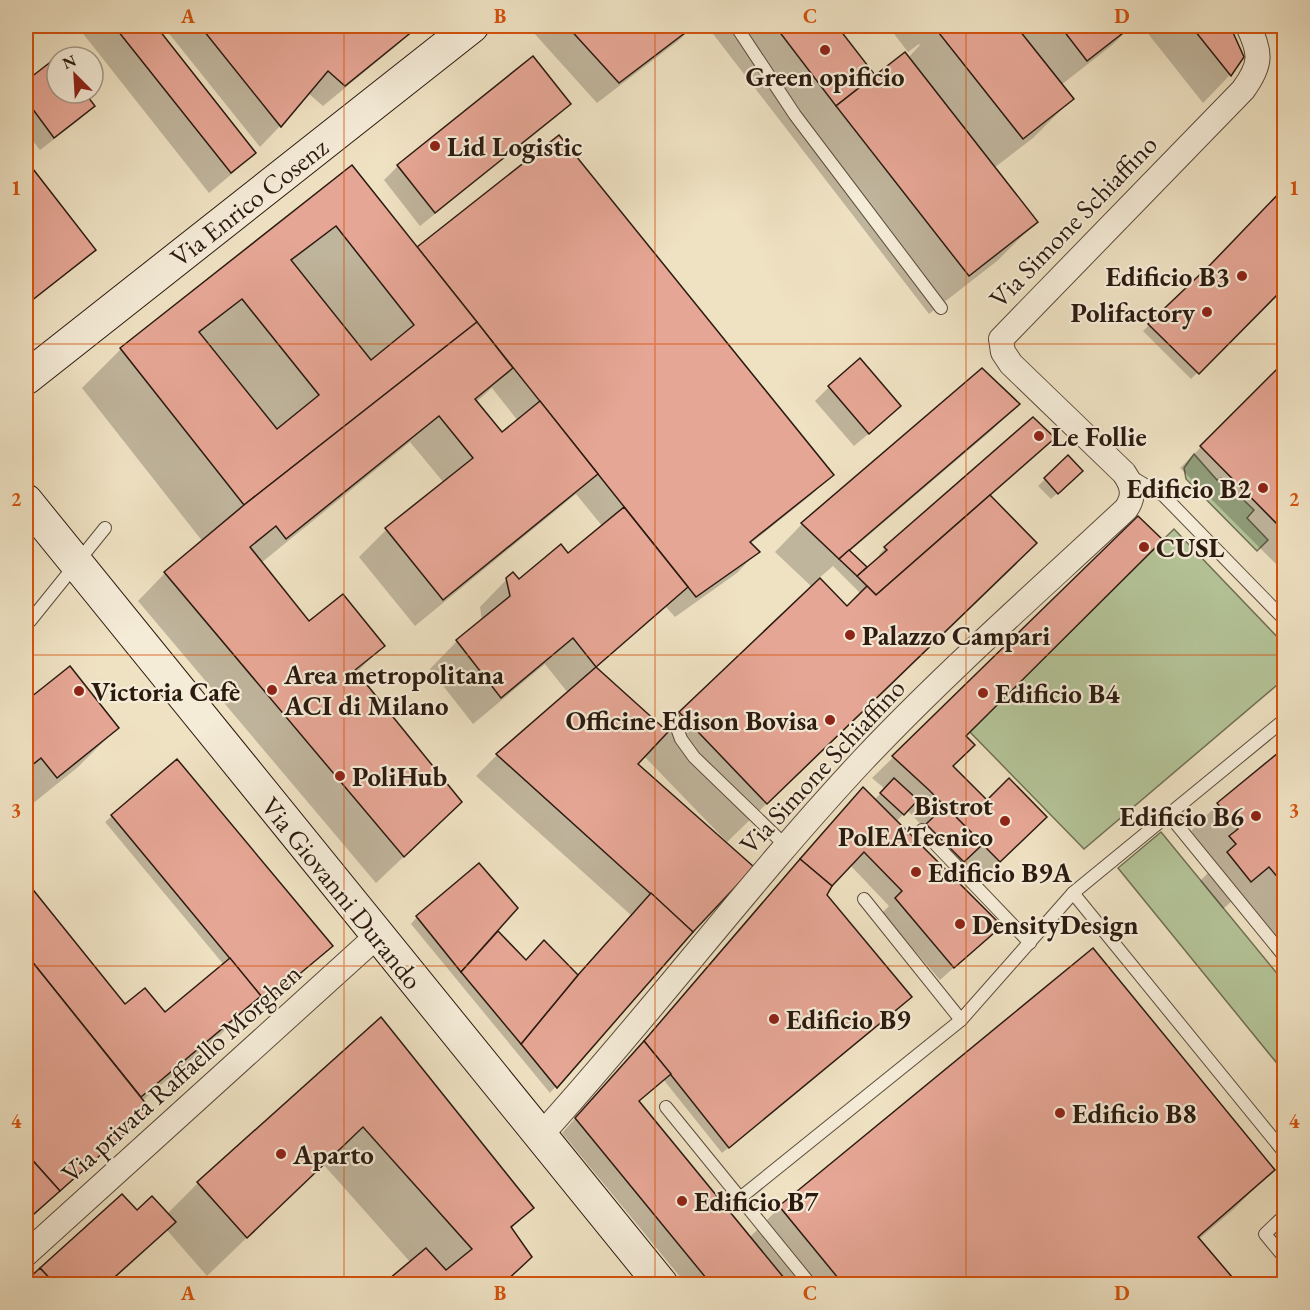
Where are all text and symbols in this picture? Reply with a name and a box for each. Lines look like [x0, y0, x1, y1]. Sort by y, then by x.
text: A [180, 3, 196, 29]
text: B [494, 3, 506, 29]
text: C [803, 3, 817, 29]
text: D [1114, 3, 1130, 29]
marker: Green opificio [818, 43, 832, 57]
north arrow [45, 45, 105, 105]
text: N [59, 50, 79, 74]
place label: Green opificio [745, 59, 905, 94]
street label: Via Simone Schiaffino [981, 127, 1165, 315]
street label: Via Enrico Cosenz [163, 129, 336, 275]
place label: Lid Logistic [447, 129, 582, 164]
marker: Lid Logistic [428, 139, 442, 153]
text: 1 [11, 175, 21, 201]
text: 1 [1289, 175, 1299, 201]
place label: Edificio B3 [1106, 259, 1230, 294]
marker: Edificio B3 [1235, 269, 1249, 283]
place label: Polifactory [1071, 295, 1196, 330]
marker: Polifactory [1200, 305, 1214, 319]
place label: Le Follie [1051, 419, 1147, 454]
marker: Le Follie [1032, 429, 1046, 443]
place label: Edificio B2 [1127, 471, 1251, 506]
marker: Edificio B2 [1256, 481, 1270, 495]
text: 2 [11, 486, 22, 512]
text: 2 [1289, 486, 1300, 512]
place label: CUSL [1156, 530, 1225, 565]
marker: CUSL [1137, 540, 1151, 554]
place label: Palazzo Campari [862, 618, 1050, 653]
marker: Palazzo Campari [843, 628, 857, 642]
place label: Area metropolitana ACI di Milano [283, 657, 504, 723]
street label: Via Simone Schiaffino [732, 671, 912, 861]
place label: Victoria Cafè [91, 674, 240, 709]
place label: Edificio B4 [995, 676, 1120, 711]
marker: Area metropolitana ACI di Milano [265, 683, 279, 697]
marker: Victoria Cafè [72, 684, 86, 698]
marker: Edificio B4 [976, 686, 990, 700]
place label: Officine Edison Bovisa [565, 703, 818, 738]
marker: Officine Edison Bovisa [823, 713, 837, 727]
place label: PoliHub [352, 759, 447, 794]
marker: PoliHub [333, 769, 347, 783]
place label: Bistrot PolEATecnico [838, 788, 993, 854]
street label: Via Giovanni Durando [253, 789, 431, 997]
text: 3 [11, 797, 21, 823]
text: 3 [1289, 797, 1299, 823]
place label: Edificio B6 [1120, 799, 1244, 834]
marker: Edificio B6 [1249, 809, 1263, 823]
marker: Bistrot PolEATecnico [998, 814, 1012, 828]
place label: Edificio B9A [928, 855, 1072, 890]
marker: Edificio B9A [909, 865, 923, 879]
place label: DensityDesign [972, 907, 1138, 942]
marker: DensityDesign [953, 917, 967, 931]
street label: Via privata Raffaello Morghen [54, 956, 308, 1190]
place label: Edificio B9 [786, 1002, 910, 1037]
marker: Edificio B9 [767, 1012, 781, 1026]
place label: Edificio B8 [1072, 1096, 1196, 1131]
marker: Edificio B8 [1053, 1106, 1067, 1120]
text: 4 [11, 1108, 22, 1134]
text: 4 [1289, 1108, 1300, 1134]
place label: Aparto [292, 1137, 374, 1172]
marker: Aparto [274, 1147, 288, 1161]
place label: Edificio B7 [694, 1184, 819, 1219]
marker: Edificio B7 [675, 1194, 689, 1208]
text: A [180, 1280, 196, 1306]
text: B [494, 1280, 506, 1306]
text: C [803, 1280, 817, 1306]
text: D [1114, 1280, 1130, 1306]

